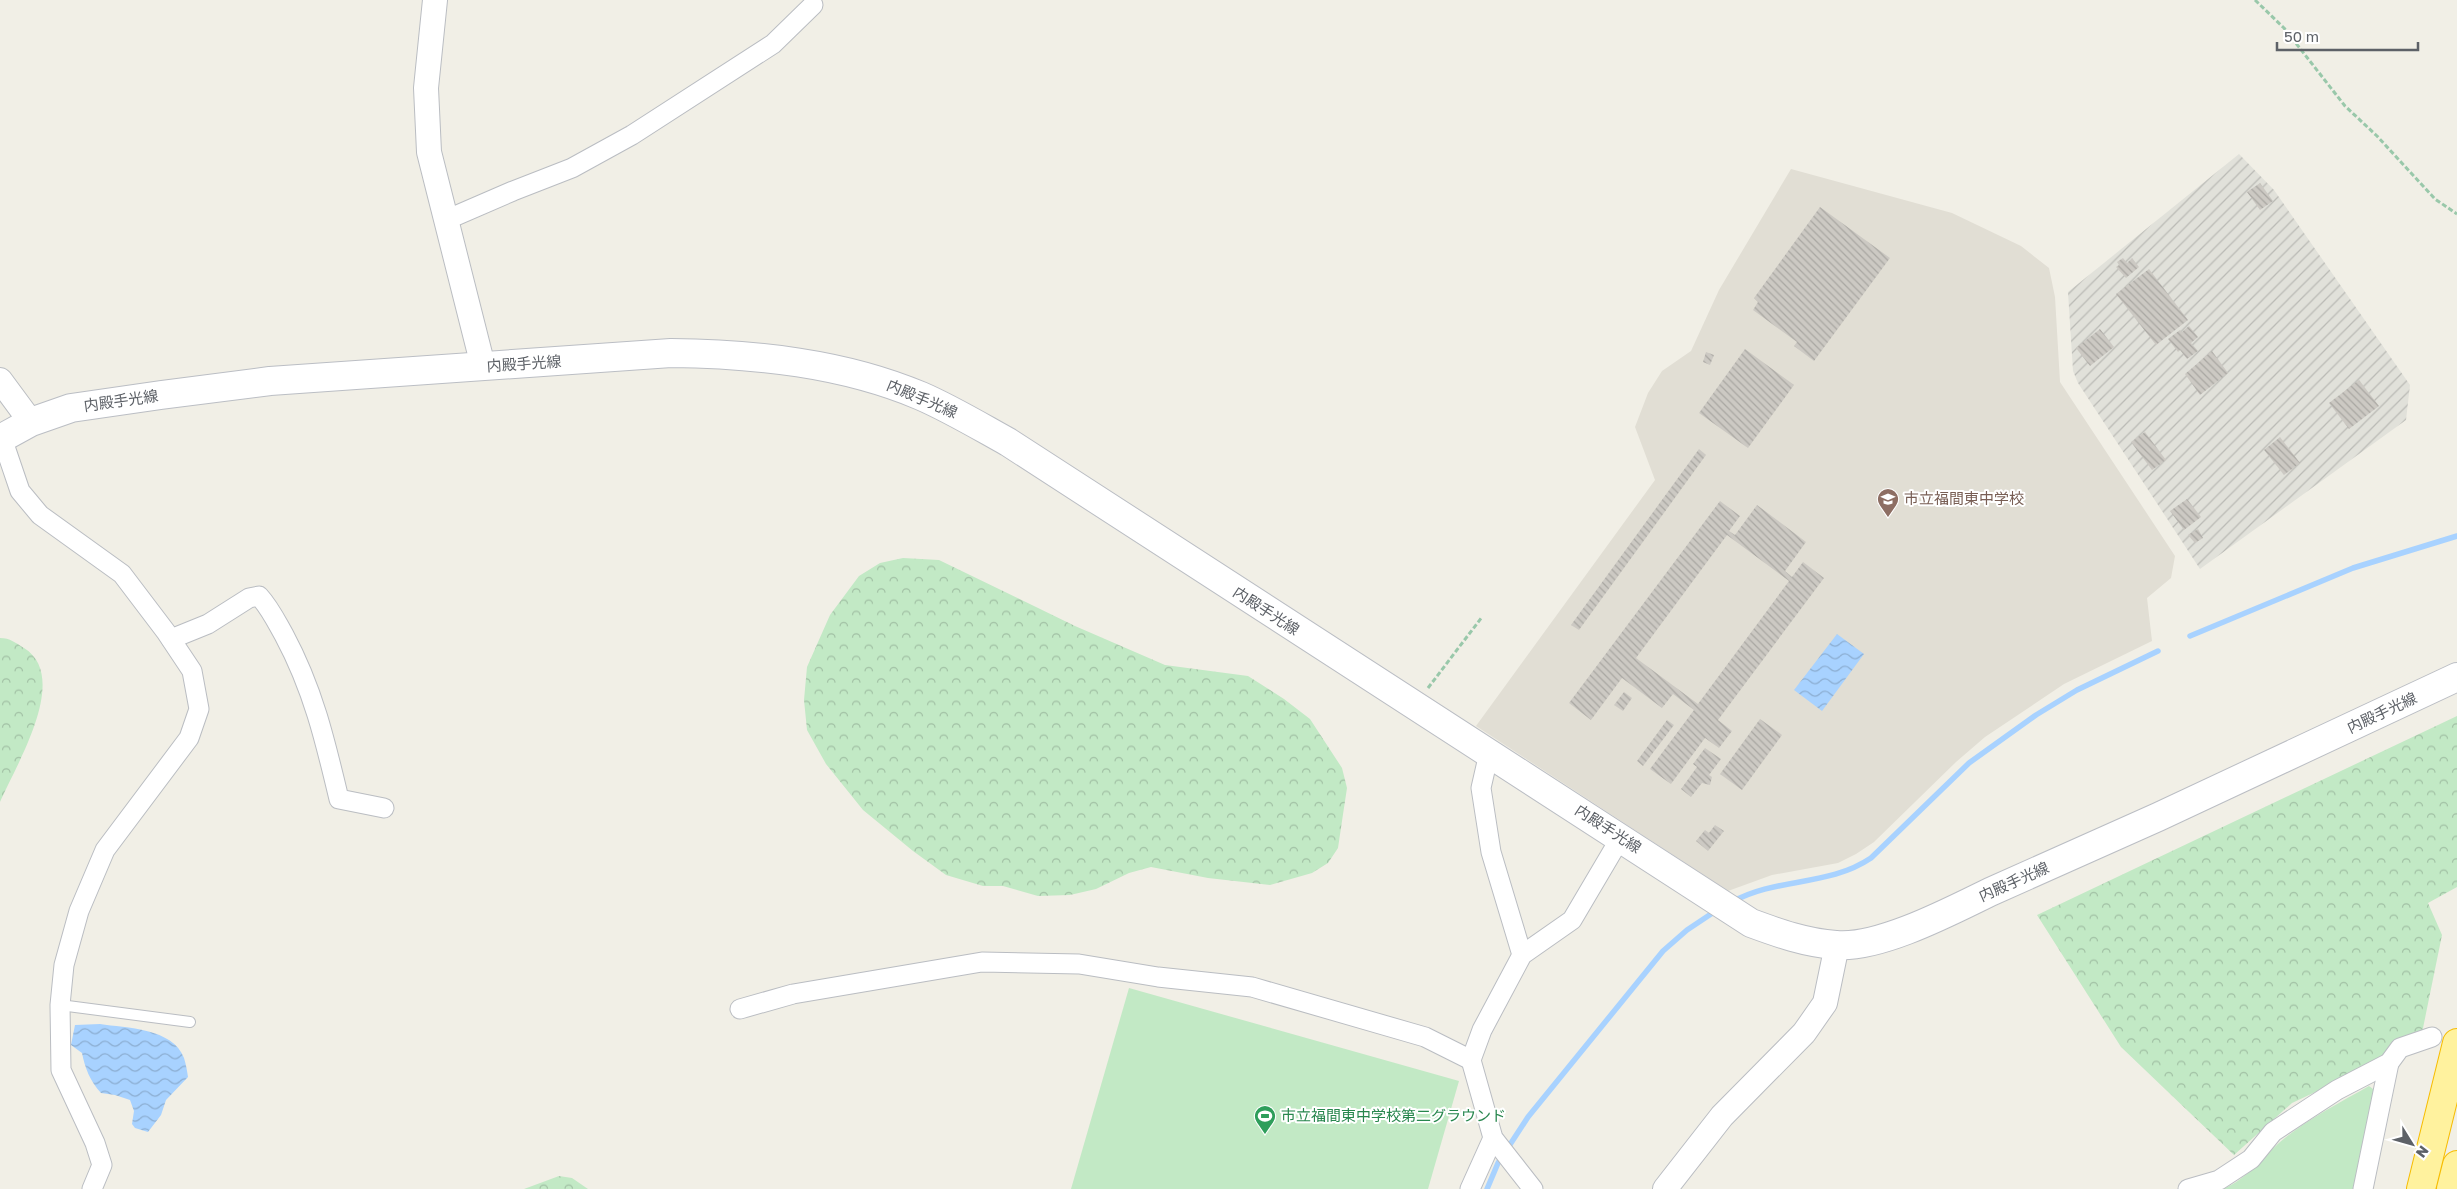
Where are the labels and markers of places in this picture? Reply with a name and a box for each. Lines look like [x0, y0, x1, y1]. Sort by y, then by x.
school or university icon: 市立福間東中学校 [1876, 487, 1900, 518]
place label: 市立福間東中学校 [1904, 489, 2024, 507]
sports icon: 市立福間東中学校第二グラウンド [1253, 1104, 1277, 1135]
place label: 市立福間東中学校第二グラウンド [1281, 1106, 1506, 1124]

